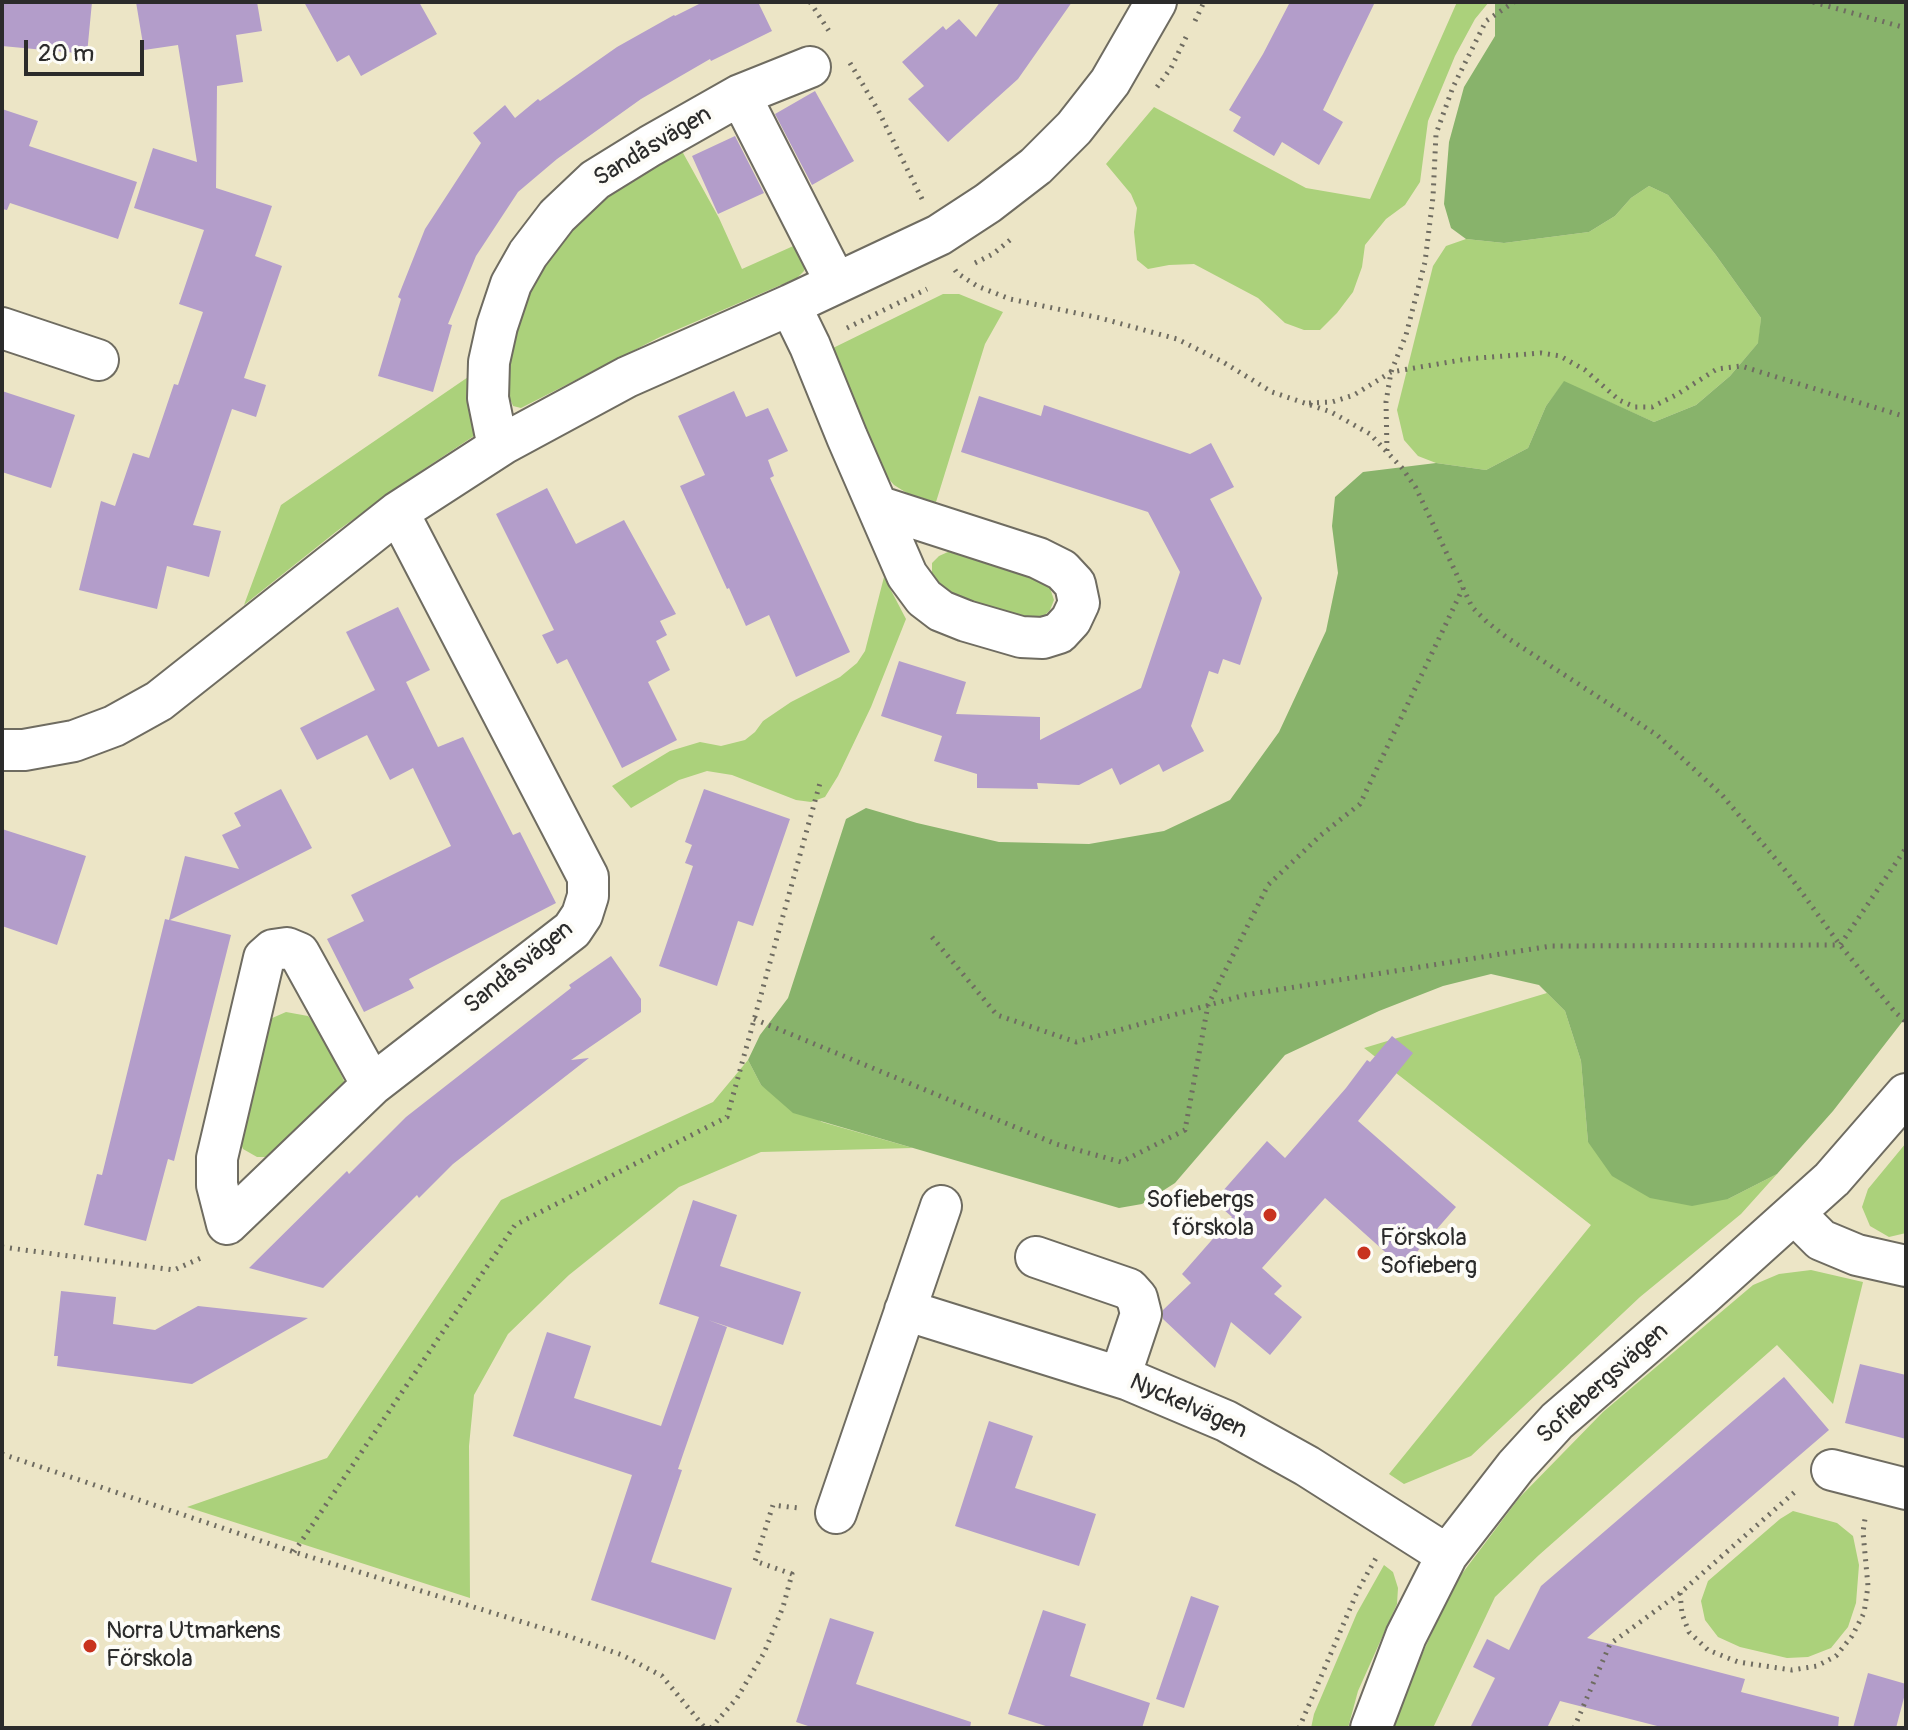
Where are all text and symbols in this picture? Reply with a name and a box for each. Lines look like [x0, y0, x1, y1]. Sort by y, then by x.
scale bar [28, 24, 148, 74]
text: 20 m [38, 39, 94, 68]
street label: Sandåsvägen [589, 101, 717, 193]
street label: Sandåsvägen [459, 915, 579, 1021]
place label: Sofiebergs förskola [1146, 1187, 1254, 1243]
marker: Sofiebergs förskola [1261, 1206, 1279, 1224]
place label: Förskola Sofieberg [1380, 1225, 1477, 1281]
marker: Förskola Sofieberg [1355, 1244, 1373, 1262]
street label: Sofiebergsvägen [1531, 1317, 1675, 1451]
street label: Nyckelvägen [1125, 1368, 1251, 1446]
place label: Norra Utmarkens Förskola [106, 1618, 280, 1674]
marker: Norra Utmarkens Förskola [81, 1637, 99, 1655]

